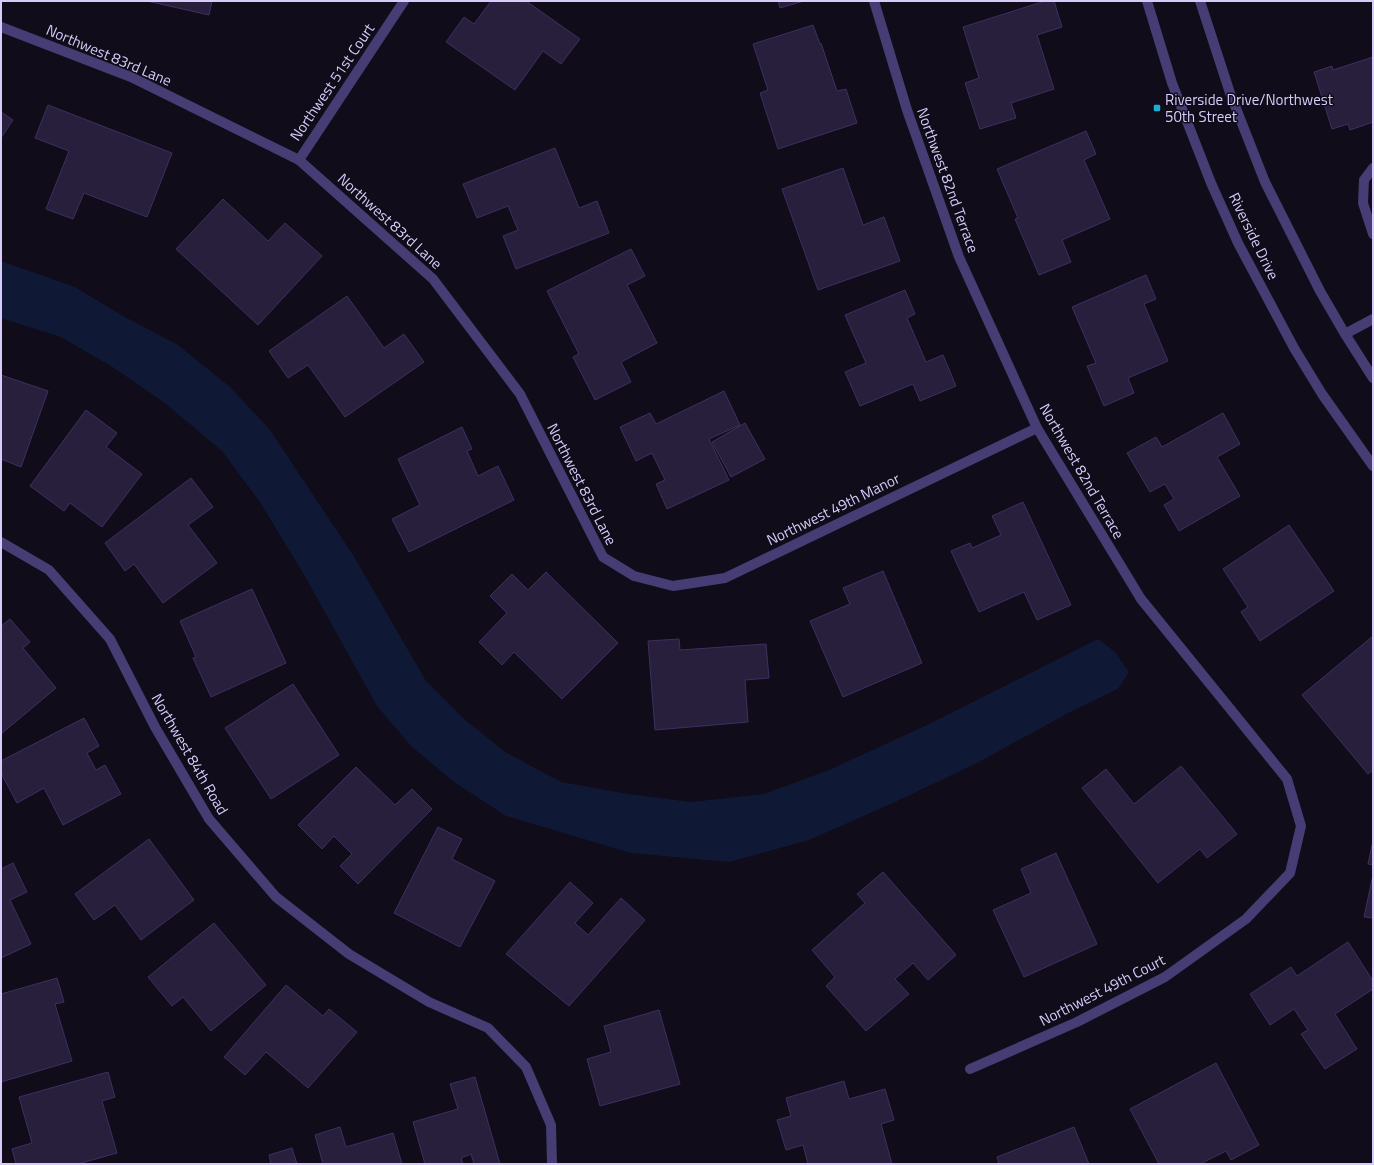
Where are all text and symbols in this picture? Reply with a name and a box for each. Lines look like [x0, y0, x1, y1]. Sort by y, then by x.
street label: Northwest 83rd Lane [43, 18, 175, 92]
street label: Northwest 51st Court [284, 18, 380, 145]
place label: Riverside Drive/Northwest 50th Street [1165, 88, 1334, 128]
marker: Riverside Drive/Northwest 50th Street [1152, 103, 1162, 113]
street label: Northwest 82nd Terrace [911, 104, 985, 256]
street label: Northwest 83rd Lane [332, 168, 448, 274]
street label: Riverside Drive [1223, 189, 1285, 283]
street label: Northwest 82nd Terrace [1034, 399, 1130, 543]
street label: Northwest 83rd Lane [541, 419, 623, 549]
street label: Northwest 49th Manor [763, 467, 903, 551]
street label: Northwest 84th Road [146, 689, 234, 819]
street label: Northwest 49th Court [1035, 948, 1170, 1032]

